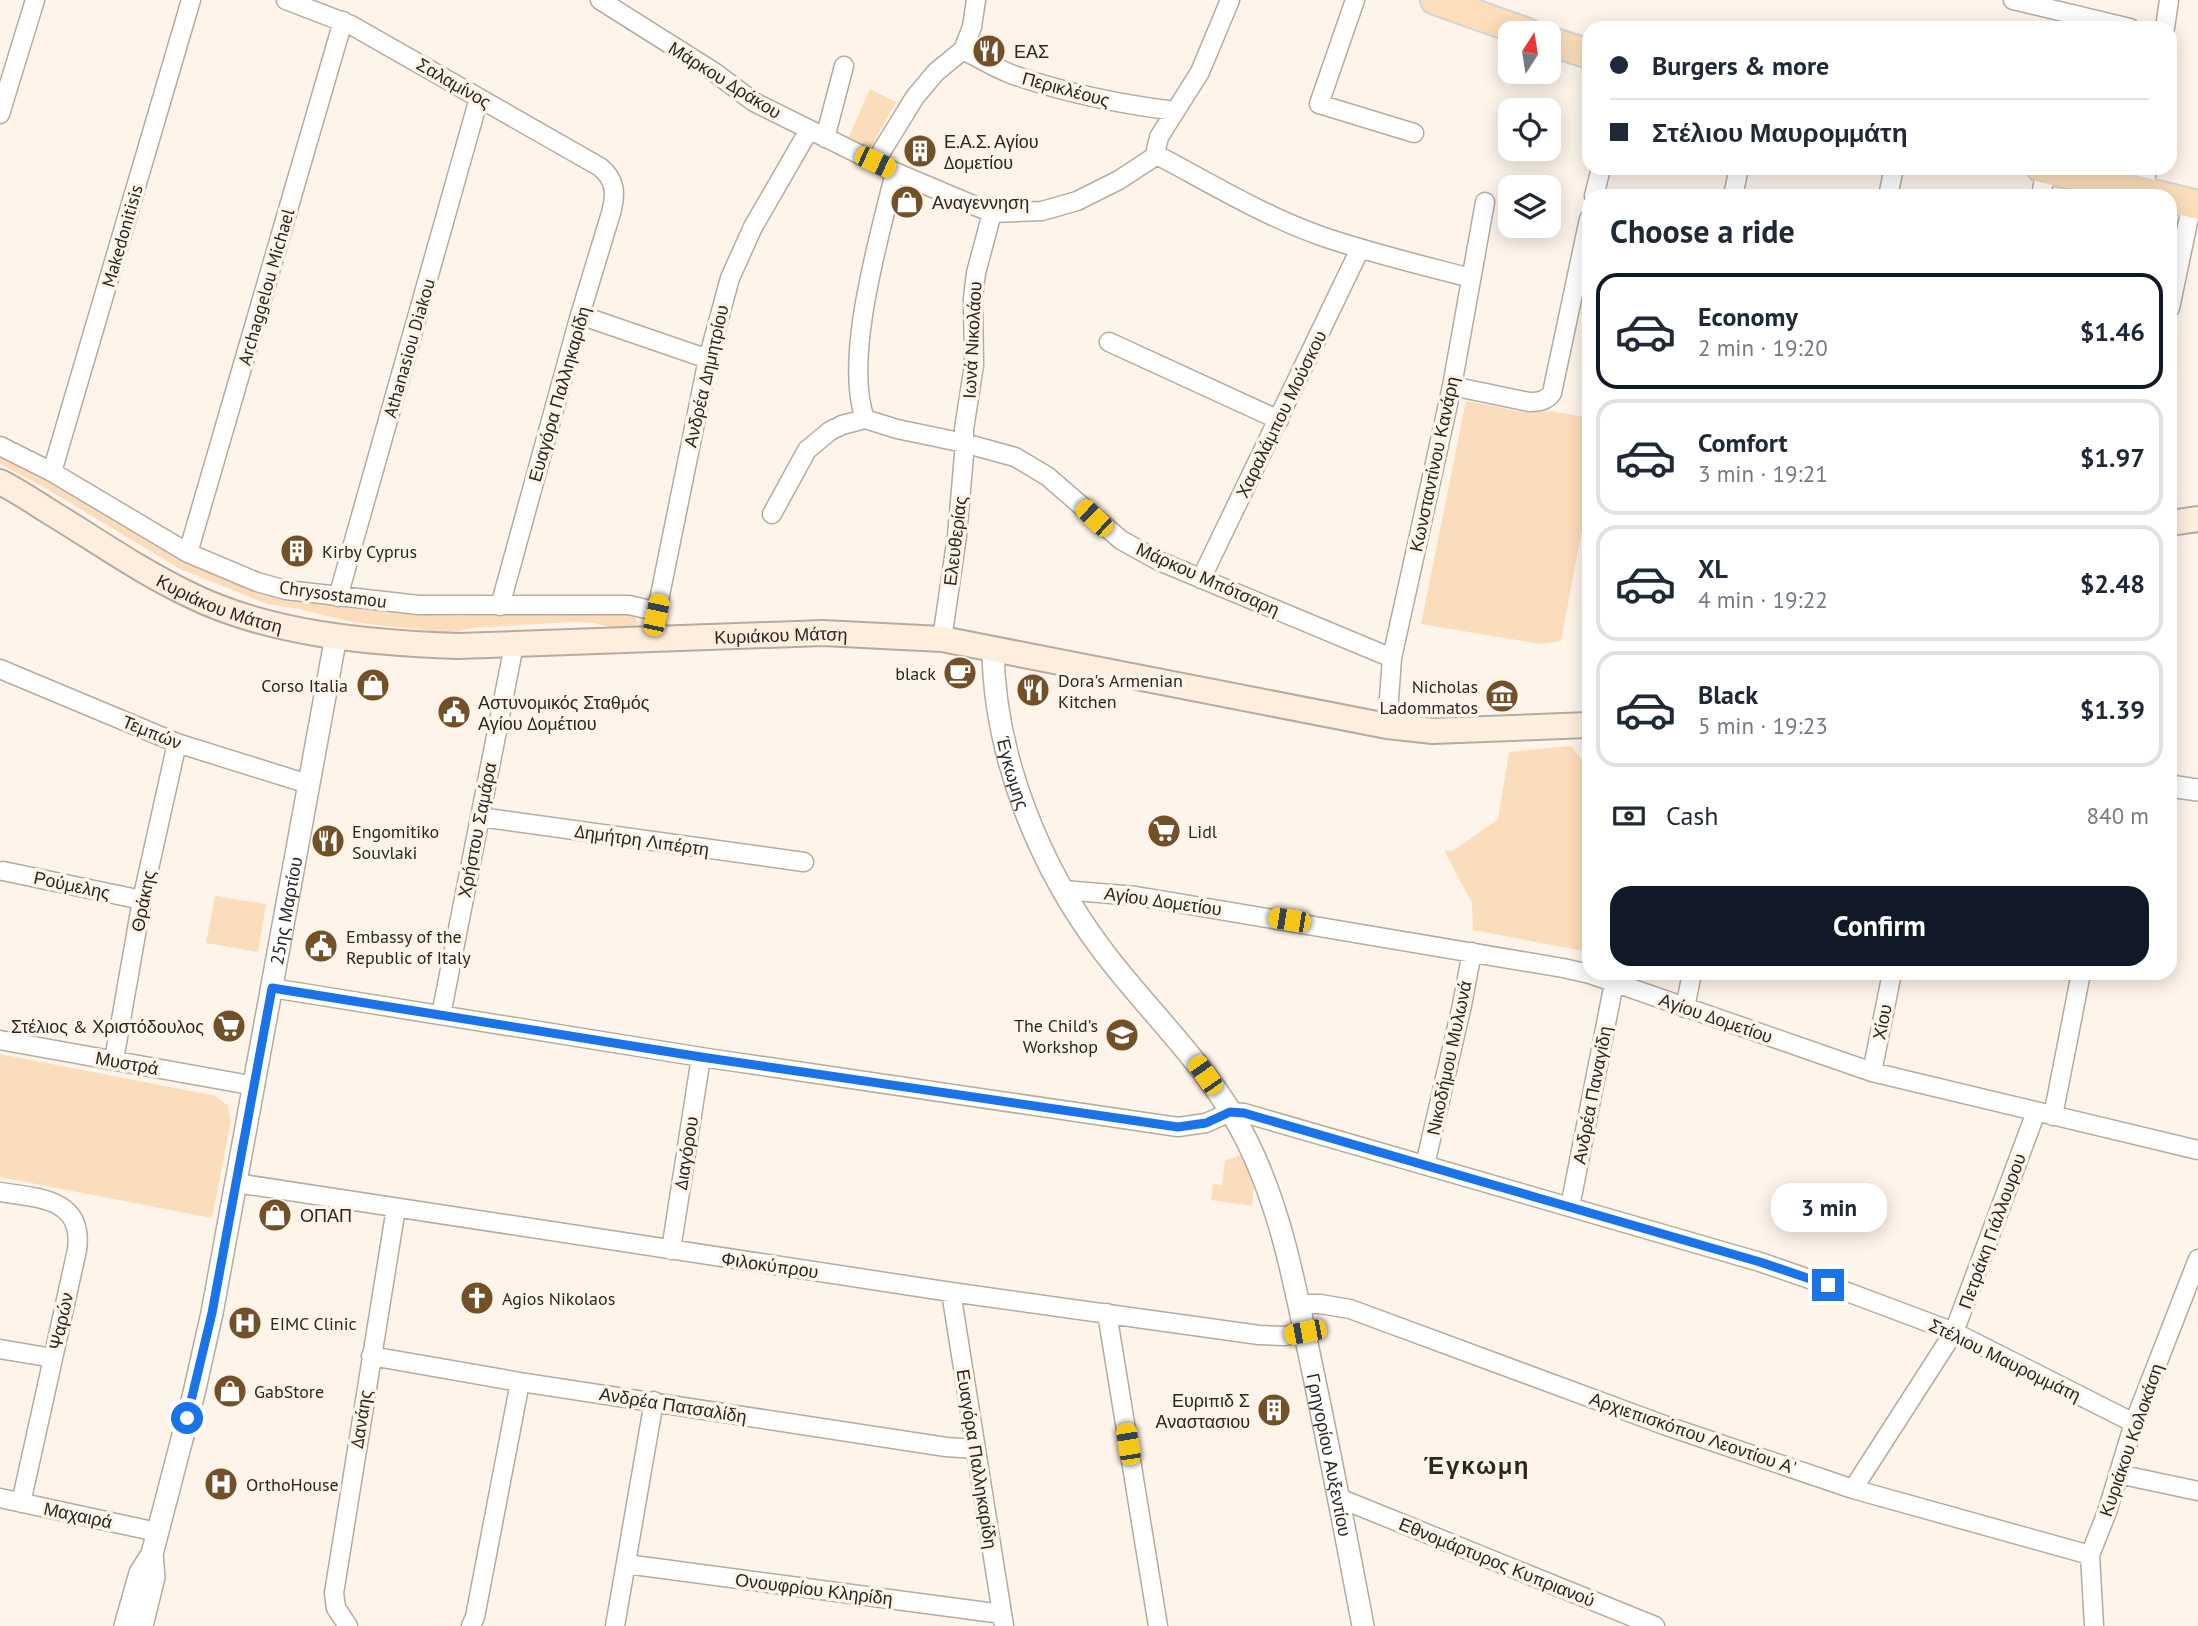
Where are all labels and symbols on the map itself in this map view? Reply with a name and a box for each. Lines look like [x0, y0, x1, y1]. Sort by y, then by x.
north arrow [1498, 21, 1561, 84]
restaurant icon: ΕΑΣ [970, 32, 1008, 70]
street label: Μάρκου Δράκου [664, 36, 786, 124]
place label: ΕΑΣ [1014, 40, 1049, 63]
street label: Σαλαμίνος [413, 52, 496, 114]
street label: Περικλέους [1020, 66, 1113, 112]
place label: Ε.Α.Σ. Αγίου Δομετίου [944, 130, 1039, 174]
building icon: Ε.Α.Σ. Αγίου Δομετίου [901, 132, 939, 170]
car [852, 144, 899, 180]
street label: Makedonitisis [96, 182, 148, 290]
shop icon: Αναγεννηση [888, 183, 926, 221]
place label: Αναγεννηση [932, 191, 1029, 214]
street label: Archaggelou Michael [233, 205, 300, 368]
street label: Athanasiou Diakou [378, 276, 440, 420]
street label: Ιωνά Νικολάου [957, 281, 987, 399]
street label: Ανδρέα Δημητρίου [678, 302, 734, 450]
street label: Ευαγόρα Παλληκαρίδη [523, 304, 595, 484]
street label: Χαραλάμπου Μούσκου [1230, 327, 1332, 501]
street label: Κωνσταντίνου Κανάρη [1404, 374, 1464, 554]
street label: Ελευθερίας [938, 495, 972, 587]
car [1072, 496, 1117, 540]
building icon: Kirby Cyprus [278, 532, 316, 570]
street label: Μάρκου Μπότσαρη [1133, 537, 1283, 621]
place label: Kirby Cyprus [322, 540, 417, 563]
street label: Κυριάκου Μάτση [153, 568, 285, 638]
street label: Chrysostamou [278, 575, 388, 613]
car [642, 592, 671, 638]
street label: Κυριάκου Μάτση [714, 621, 848, 648]
cafe icon: black [941, 654, 979, 692]
place label: black [895, 662, 936, 685]
shop icon: Corso Italia [354, 666, 392, 704]
place label: Dora's Armenian Kitchen [1058, 669, 1183, 713]
restaurant icon: Dora's Armenian Kitchen [1014, 671, 1052, 709]
place label: Corso Italia [261, 674, 348, 697]
place label: Nicholas Ladommatos [1380, 675, 1478, 719]
museum icon: Nicholas Ladommatos [1483, 677, 1521, 715]
place label: Αστυνομικός Σταθμός Αγίου Δομέτιου [478, 691, 650, 735]
public building icon: Αστυνομικός Σταθμός Αγίου Δομέτιου [435, 693, 473, 731]
street label: Τεμπών [119, 710, 185, 754]
street label: Έγκωμης [992, 733, 1035, 813]
street label: Χρήστου Σαμάρα [453, 760, 501, 900]
supermarket icon: Lidl [1145, 812, 1183, 850]
street label: Δημήτρη Λιπέρτη [573, 819, 711, 861]
place label: Engomitiko Souvlaki [352, 820, 439, 864]
place label: Lidl [1188, 820, 1218, 843]
restaurant icon: Engomitiko Souvlaki [309, 822, 347, 860]
street label: 25ης Μαρτίου [265, 855, 307, 967]
street label: Ρούμελης [32, 866, 113, 904]
street label: Θράκης [126, 868, 160, 934]
street label: Αγίου Δομετίου [1103, 881, 1223, 921]
car [1267, 906, 1312, 934]
place label: Embassy of the Republic of Italy [346, 925, 471, 969]
public building icon: Embassy of the Republic of Italy [302, 927, 340, 965]
street label: Νικοδήμου Μυλωνά [1421, 979, 1477, 1137]
street label: Αγίου Δομετίου [1656, 988, 1776, 1048]
street label: Χίου [1867, 1002, 1897, 1042]
supermarket icon: Στέλιος & Χριστόδουλος [210, 1007, 248, 1045]
place label: The Child's Workshop [1014, 1014, 1098, 1058]
place label: Στέλιος & Χριστόδουλος [11, 1015, 204, 1038]
school or university icon: The Child's Workshop [1103, 1016, 1141, 1054]
street label: Ανδρέα Παναγίδη [1567, 1024, 1617, 1166]
street label: Μυστρά [94, 1046, 160, 1080]
car [1185, 1052, 1226, 1098]
street label: Διαγόρου [669, 1115, 703, 1191]
street label: Πετράκη Γιάλλουρου [1953, 1150, 2031, 1312]
callout: 3 min [1770, 1184, 1886, 1232]
shop icon: ΟΠΑΠ [256, 1196, 294, 1234]
place label: ΟΠΑΠ [300, 1204, 352, 1227]
street label: Φιλοκύπρου [720, 1247, 820, 1283]
route end [1812, 1269, 1844, 1301]
church icon: Agios Nikolaos [458, 1279, 496, 1317]
place label: Agios Nikolaos [502, 1287, 615, 1310]
street label: Ψαρών [44, 1290, 78, 1352]
hospital icon: EIMC Clinic [226, 1304, 264, 1342]
place label: EIMC Clinic [270, 1312, 357, 1335]
street label: Στέλιου Μαυρομμάτη [1925, 1313, 2085, 1407]
car [1283, 1318, 1328, 1346]
street label: Κυριάκου Κολοκάση [2094, 1360, 2168, 1520]
street label: Ευαγόρα Παλληκαρίδη [951, 1368, 1003, 1550]
street label: Γρηγορίου Αυξεντίου [1302, 1371, 1357, 1538]
shop icon: GabStore [211, 1372, 249, 1410]
place label: GabStore [254, 1380, 324, 1403]
street label: Ανδρέα Πατσαλίδη [598, 1382, 748, 1428]
street label: Αρχιεπισκόπου Λεοντίου Α' [1587, 1387, 1799, 1479]
street label: Δανάης [345, 1388, 377, 1450]
place label: Ευριπιδ Σ Αναστασιου [1156, 1389, 1250, 1433]
building icon: Ευριπιδ Σ Αναστασιου [1255, 1391, 1293, 1429]
route start [171, 1402, 203, 1434]
car [1115, 1422, 1142, 1466]
district label: Έγκωμη [1424, 1450, 1531, 1481]
hospital icon: OrthoHouse [202, 1465, 240, 1503]
place label: OrthoHouse [246, 1473, 339, 1496]
street label: Μαχαιρά [42, 1497, 114, 1533]
street label: Εθνομάρτυρος Κυπριανού [1396, 1512, 1598, 1612]
street label: Ονουφρίου Κληρίδη [734, 1568, 894, 1610]

